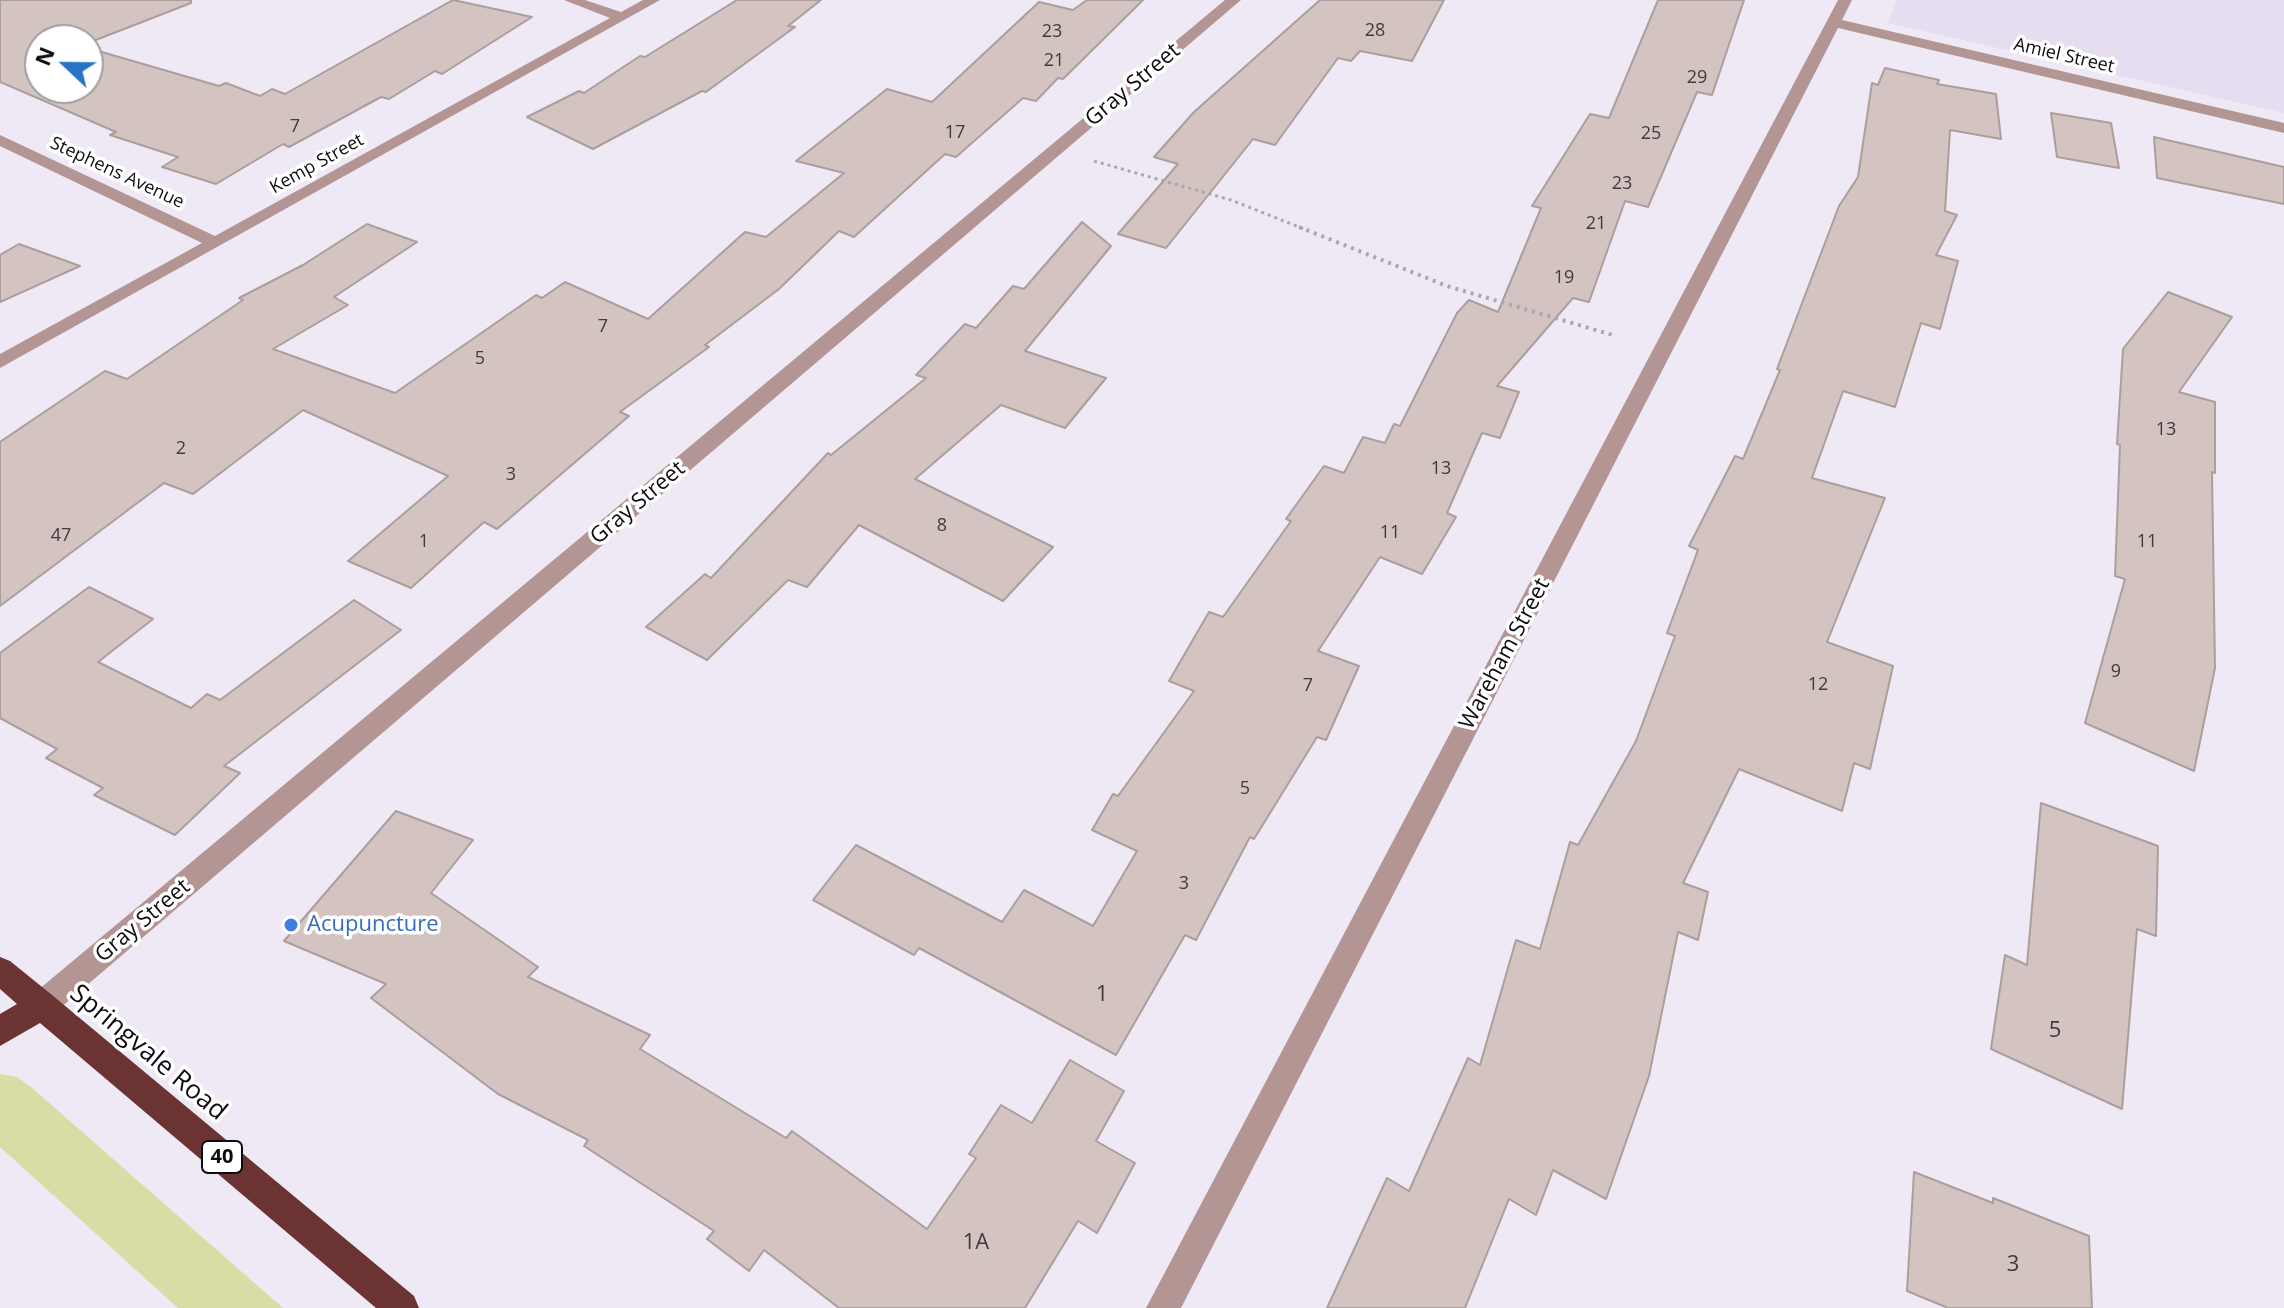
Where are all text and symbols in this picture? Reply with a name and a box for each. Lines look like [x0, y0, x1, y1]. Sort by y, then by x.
house number: 28 [1365, 20, 1385, 42]
house number: 23 [1042, 21, 1062, 43]
north arrow [24, 24, 104, 104]
street label: Amiel Street [2012, 34, 2116, 78]
street label: Gray Street [1080, 38, 1186, 132]
text: N [26, 42, 61, 70]
house number: 21 [1044, 50, 1064, 72]
house number: 29 [1687, 67, 1707, 89]
house number: 7 [290, 116, 300, 138]
house number: 17 [945, 122, 965, 144]
house number: 25 [1641, 123, 1661, 145]
street label: Kemp Street [266, 129, 368, 199]
street label: Stephens Avenue [46, 132, 188, 214]
house number: 23 [1612, 173, 1632, 195]
house number: 21 [1586, 213, 1606, 235]
house number: 19 [1554, 267, 1574, 289]
house number: 7 [598, 316, 608, 338]
house number: 5 [475, 348, 485, 370]
house number: 13 [2156, 419, 2176, 441]
house number: 2 [176, 438, 186, 460]
street label: Gray Street [585, 456, 691, 550]
house number: 13 [1431, 458, 1451, 480]
house number: 3 [506, 464, 516, 486]
house number: 8 [937, 515, 947, 537]
house number: 11 [1380, 522, 1400, 544]
house number: 47 [51, 525, 71, 547]
house number: 1 [419, 531, 429, 553]
house number: 11 [2137, 531, 2157, 553]
street label: Wareham Street [1454, 574, 1556, 734]
house number: 9 [2111, 661, 2121, 683]
house number: 12 [1808, 674, 1828, 696]
house number: 7 [1303, 675, 1313, 697]
house number: 5 [1240, 778, 1250, 800]
house number: 3 [1179, 873, 1189, 895]
street label: Gray Street [90, 874, 196, 968]
place label: Acupuncture [307, 912, 439, 938]
marker: Acupuncture [282, 916, 300, 934]
street label: Springvale Road [63, 978, 233, 1128]
house number: 1 [1096, 982, 1108, 1008]
house number: 5 [2049, 1018, 2061, 1044]
road number: 40 [202, 1141, 242, 1173]
house number: 1A [963, 1230, 989, 1256]
house number: 3 [2007, 1252, 2019, 1278]

